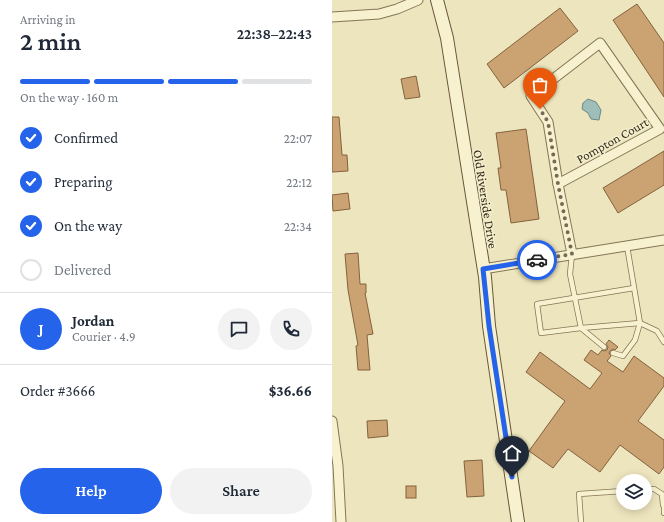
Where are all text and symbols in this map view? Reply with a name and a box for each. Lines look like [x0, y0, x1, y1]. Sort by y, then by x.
text: Arriving in [20, 12, 76, 27]
text: 22:38–22:43 [237, 26, 312, 42]
text: 2 min [20, 27, 81, 56]
pin [523, 68, 557, 109]
icon: bag [529, 74, 551, 96]
text: On the way · 160 m [20, 90, 118, 105]
street label: Pompton Court [574, 114, 651, 166]
icon: check [20, 127, 42, 149]
text: Confirmed [54, 130, 118, 146]
text: 22:07 [284, 131, 312, 146]
street label: Old Riverside Drive [470, 149, 501, 250]
icon: check [20, 171, 42, 193]
text: Preparing [54, 174, 113, 190]
text: 22:12 [286, 175, 312, 190]
icon: check [20, 215, 42, 237]
text: On the way [54, 218, 122, 234]
text: 22:34 [284, 219, 312, 234]
courier [517, 240, 557, 280]
icon: car [526, 249, 548, 271]
text: Delivered [54, 262, 111, 278]
button: chat [218, 308, 260, 350]
button: phone [270, 308, 312, 350]
text: Jordan [72, 313, 114, 329]
text: J [38, 321, 44, 337]
text: Courier · 4.9 [72, 329, 136, 344]
text: Order #3666 [20, 383, 95, 399]
text: $36.66 [269, 383, 312, 399]
pin [495, 436, 529, 477]
icon: home [501, 442, 523, 464]
button: Help [20, 468, 162, 514]
button: Share [170, 468, 312, 514]
map controls [616, 474, 652, 510]
button: layers [616, 474, 652, 510]

